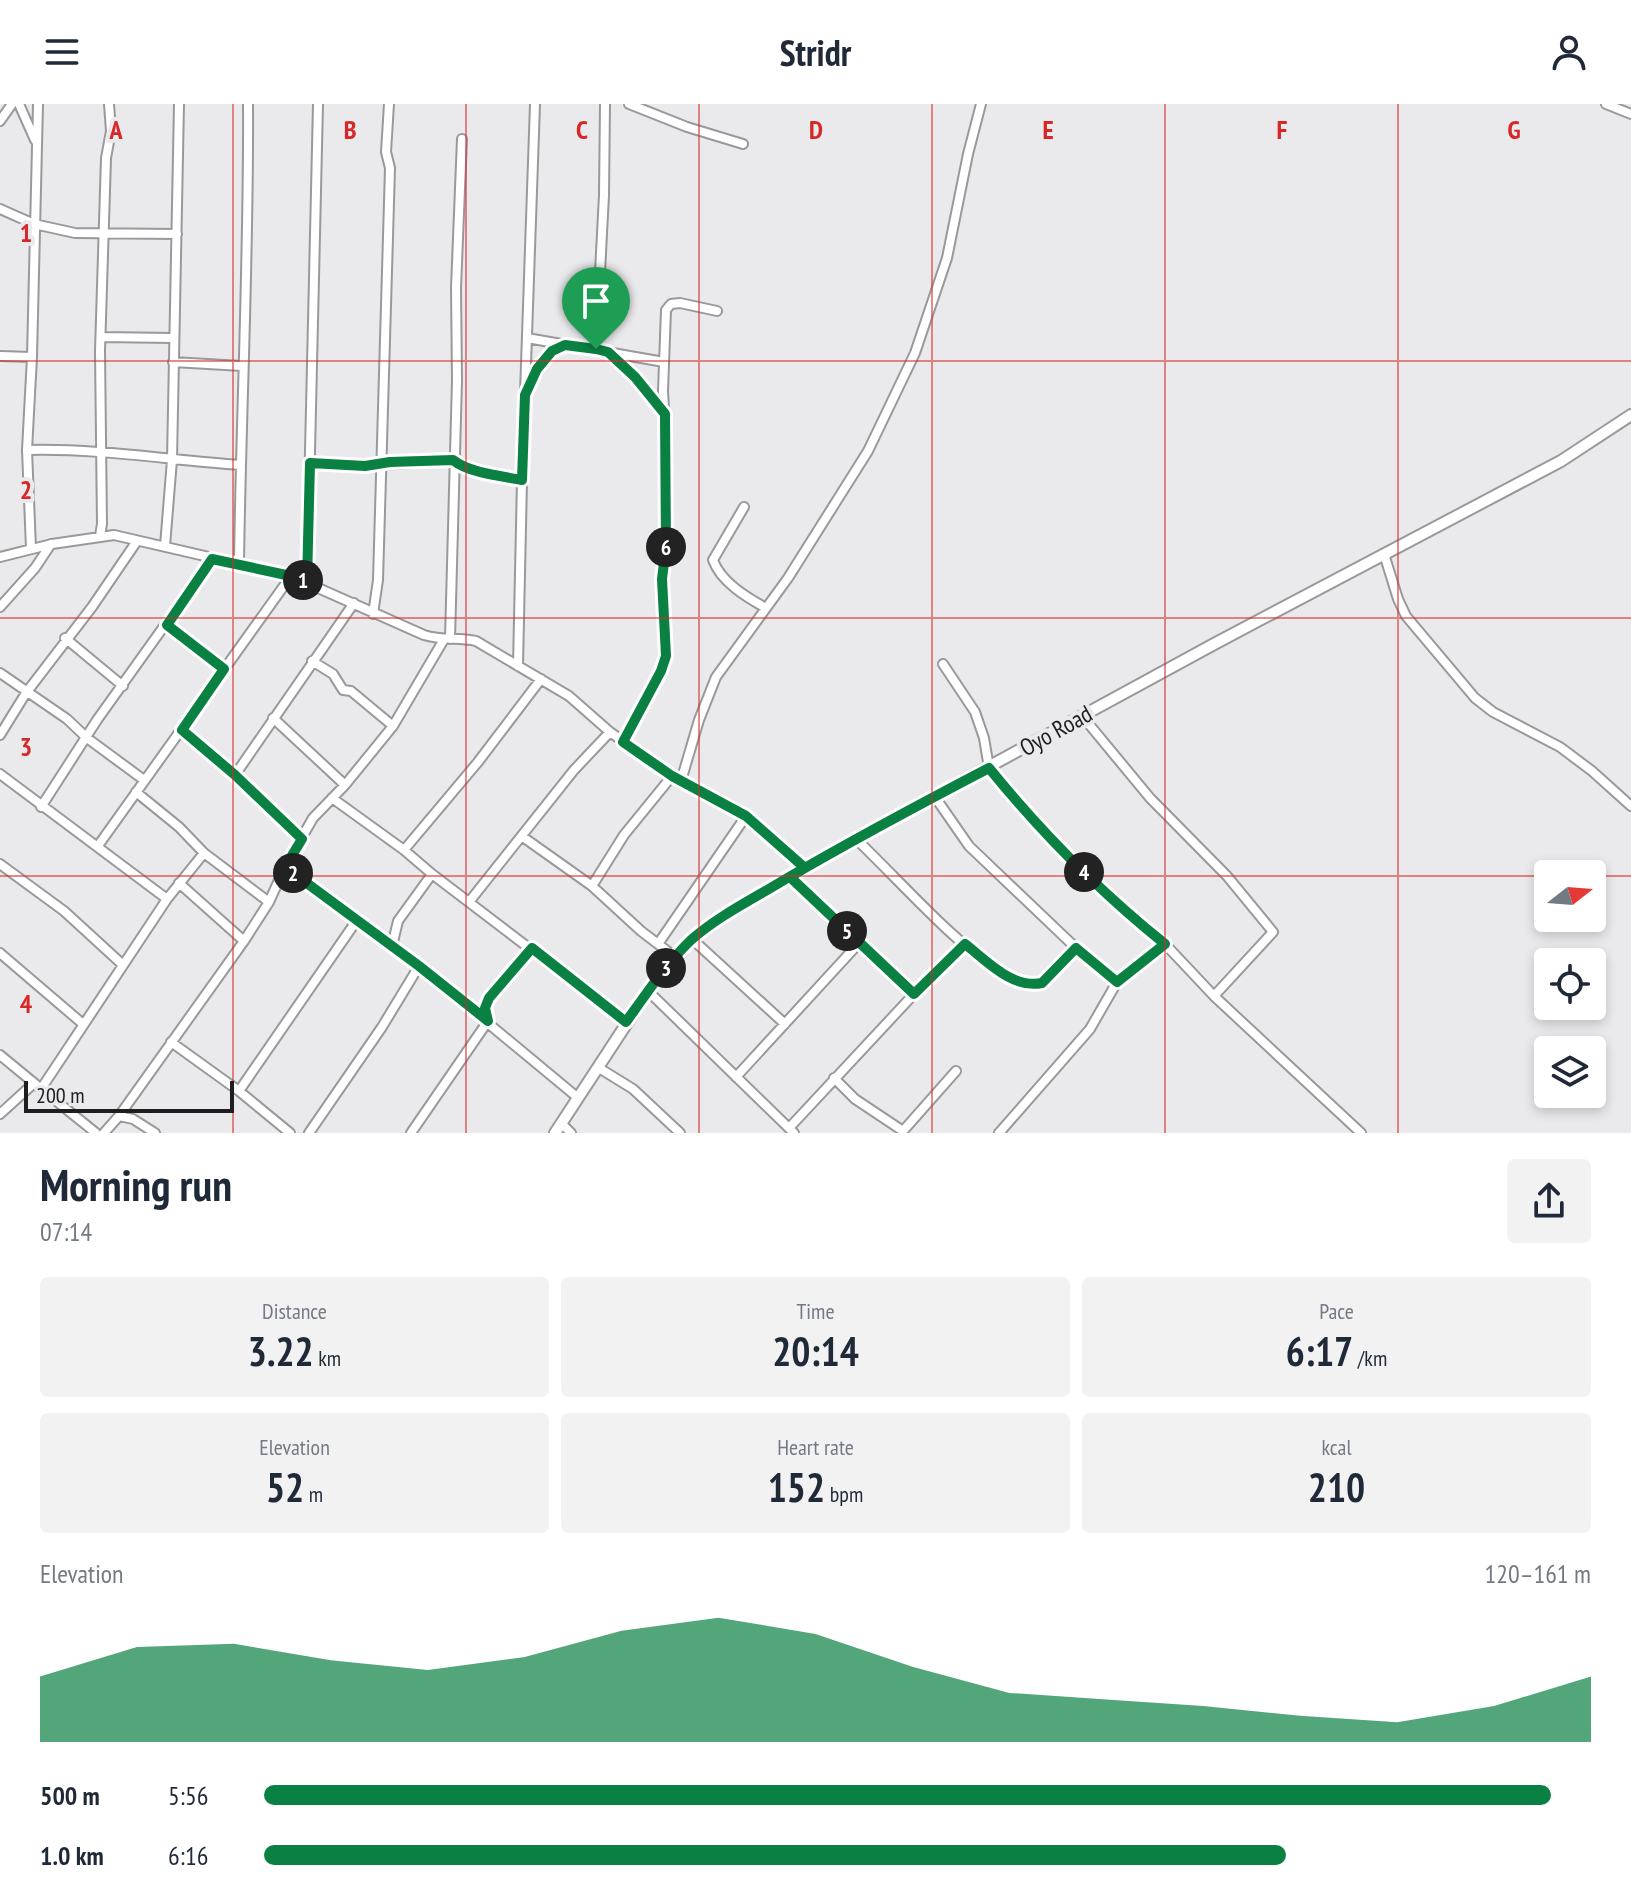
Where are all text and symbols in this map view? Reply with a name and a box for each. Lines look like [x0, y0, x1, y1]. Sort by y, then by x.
text: Stridr [780, 29, 851, 76]
icon: menu [40, 30, 84, 74]
icon: person [1547, 30, 1591, 74]
text: A [108, 113, 123, 146]
text: B [344, 113, 357, 146]
text: C [576, 113, 588, 146]
text: D [809, 113, 823, 146]
text: E [1042, 113, 1054, 146]
text: F [1277, 113, 1288, 146]
text: G [1507, 113, 1521, 146]
text: 1 [20, 216, 32, 249]
pin [562, 267, 630, 349]
icon: arrive [574, 279, 618, 323]
text: 2 [20, 473, 32, 506]
pin: 6 [646, 527, 686, 567]
text: 6 [661, 533, 671, 561]
pin: 1 [283, 560, 323, 600]
text: 1 [298, 566, 308, 594]
street label: Oyo Road [1014, 698, 1098, 763]
text: 3 [20, 730, 32, 763]
pin: 4 [1064, 852, 1104, 892]
pin: 2 [273, 853, 313, 893]
text: 4 [1079, 858, 1089, 886]
text: 2 [288, 859, 298, 887]
north arrow [1534, 860, 1606, 932]
map controls [1534, 860, 1606, 1108]
pin: 5 [827, 911, 867, 951]
text: 5 [842, 917, 852, 945]
pin: 3 [646, 948, 686, 988]
button: locate [1534, 948, 1606, 1020]
text: 3 [661, 954, 671, 982]
text: 4 [20, 987, 33, 1020]
button: layers [1534, 1036, 1606, 1108]
scale bar [24, 1077, 234, 1113]
text: 200 m [36, 1081, 85, 1109]
text: Morning run [40, 1156, 232, 1213]
button: share [1507, 1159, 1591, 1243]
text: 07:14 [40, 1215, 92, 1248]
text: Distance [262, 1297, 327, 1325]
text: Time [796, 1297, 835, 1325]
text: Pace [1319, 1297, 1354, 1325]
text: 3.22 [248, 1325, 314, 1377]
text: 20:14 [772, 1325, 859, 1377]
text: 6:17 [1286, 1325, 1353, 1377]
text: km [314, 1344, 341, 1372]
text: /km [1353, 1344, 1387, 1372]
text: Elevation [259, 1433, 330, 1461]
text: Heart rate [777, 1433, 854, 1461]
text: kcal [1321, 1433, 1352, 1461]
text: 52 [266, 1461, 304, 1513]
text: 152 [768, 1461, 825, 1513]
text: 210 [1308, 1461, 1365, 1513]
text: m [304, 1480, 323, 1508]
text: bpm [825, 1480, 863, 1508]
text: Elevation [40, 1557, 123, 1590]
text: 120–161 m [1485, 1557, 1591, 1590]
text: 500 m [40, 1779, 100, 1812]
text: 5:56 [168, 1779, 208, 1812]
text: 1.0 km [40, 1839, 104, 1872]
text: 6:16 [168, 1839, 208, 1872]

